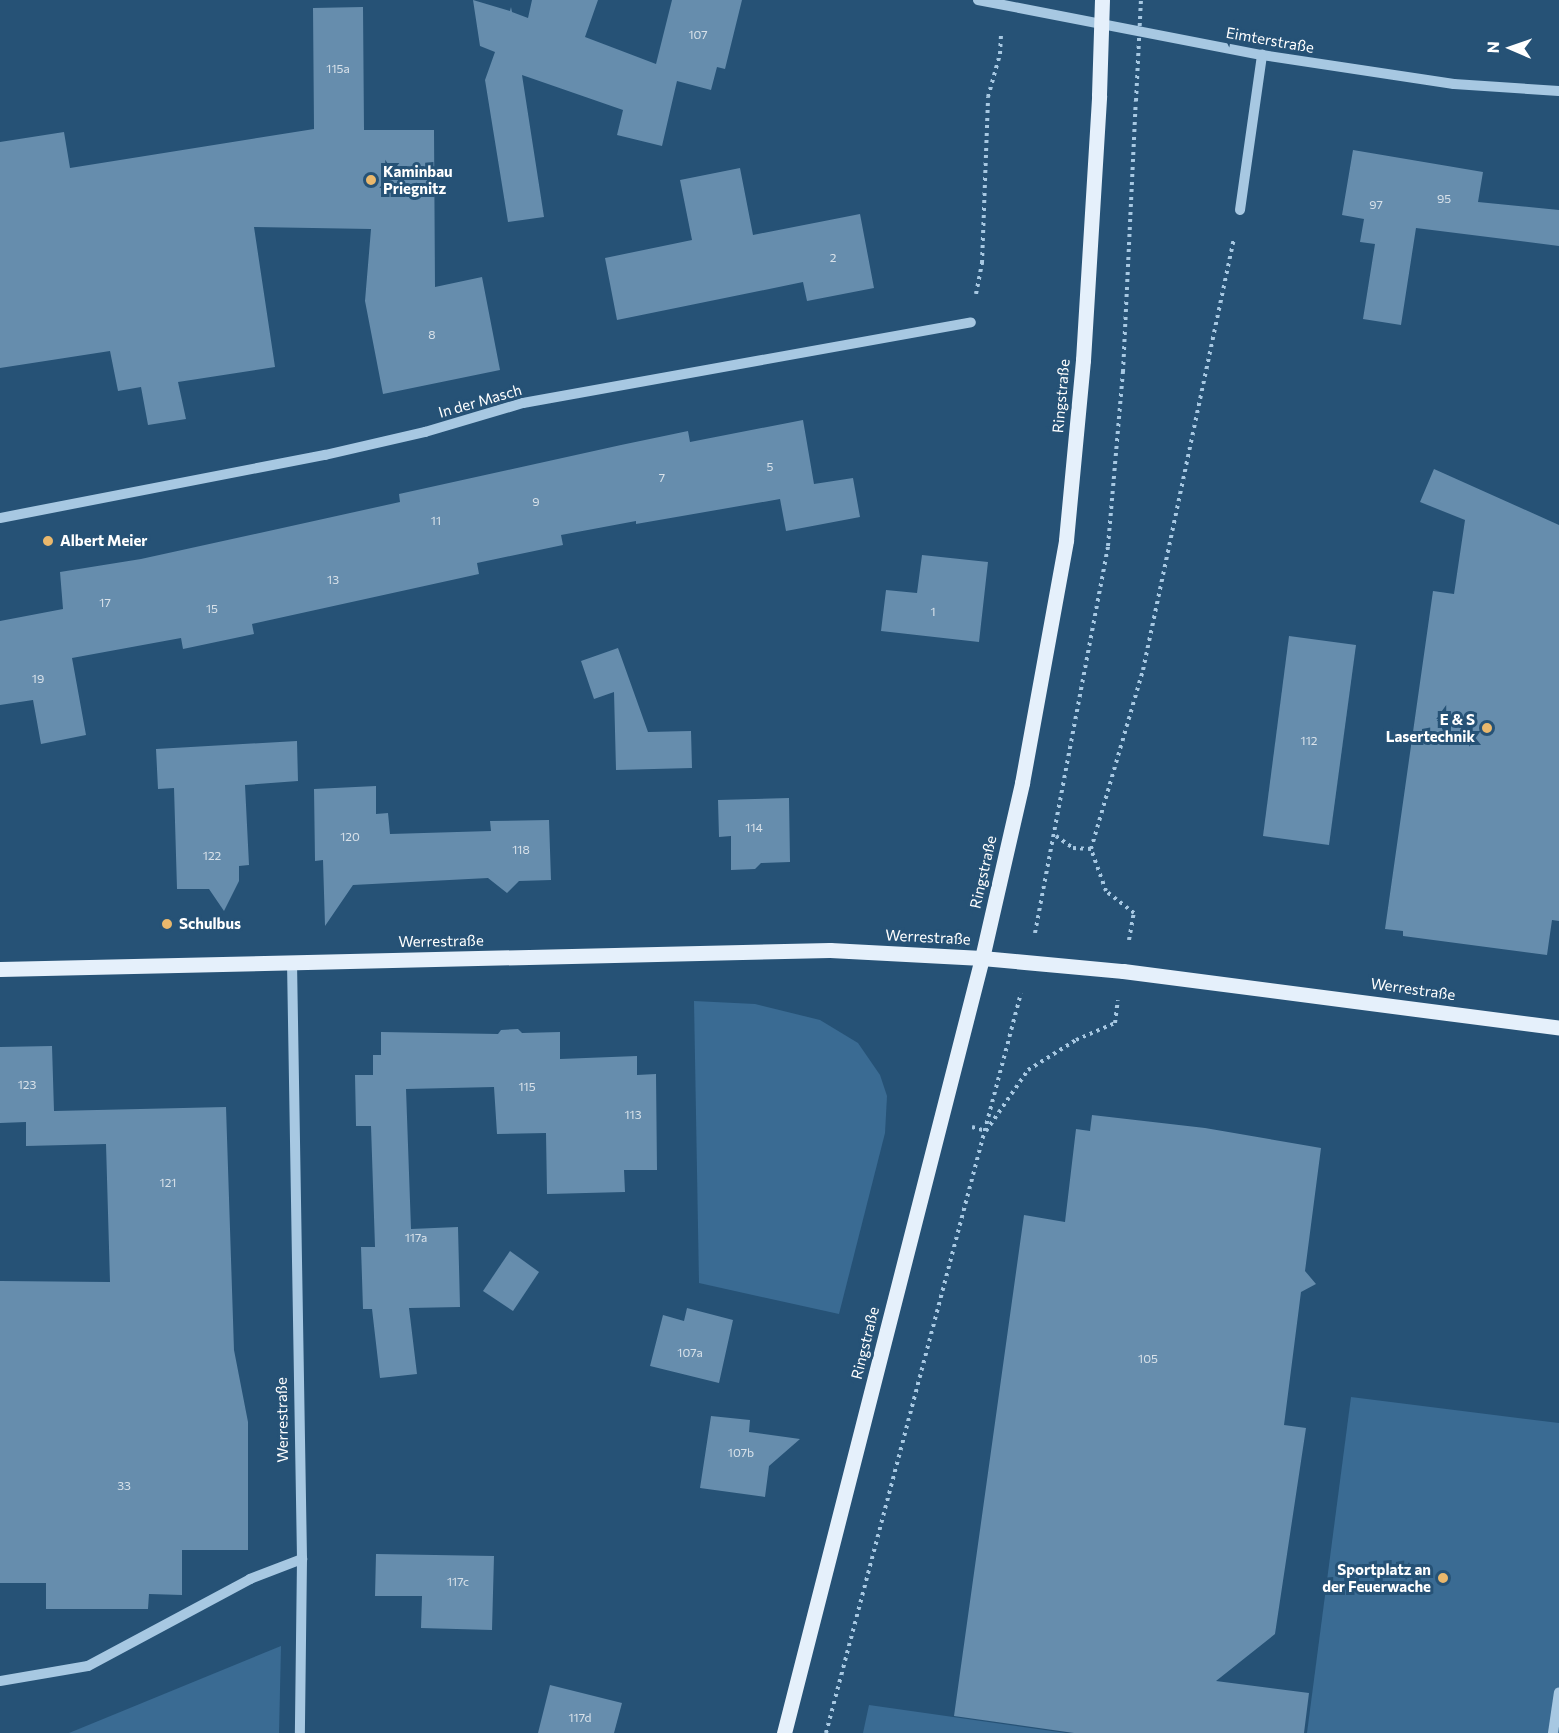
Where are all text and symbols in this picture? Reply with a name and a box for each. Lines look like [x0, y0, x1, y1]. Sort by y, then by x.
north arrow [1481, 18, 1541, 78]
street label: Eimterstraße [1225, 23, 1315, 57]
house number: 107 [688, 28, 708, 42]
text: N [1483, 41, 1502, 54]
house number: 115a [326, 62, 350, 76]
place label: Kaminbau Priegnitz [383, 162, 453, 197]
marker: Kaminbau Priegnitz [364, 173, 378, 187]
house number: 95 [1437, 192, 1451, 206]
house number: 97 [1369, 198, 1383, 212]
house number: 2 [830, 251, 836, 265]
house number: 8 [428, 328, 436, 342]
street label: Ringstraße [1049, 358, 1073, 434]
street label: In der Masch [436, 380, 524, 422]
house number: 5 [767, 460, 773, 474]
house number: 7 [659, 471, 665, 485]
house number: 9 [532, 495, 540, 509]
house number: 11 [431, 514, 441, 528]
place label: Albert Meier [60, 532, 148, 550]
marker: Albert Meier [41, 534, 55, 548]
house number: 13 [327, 573, 339, 587]
house number: 17 [99, 596, 111, 610]
house number: 15 [206, 602, 218, 616]
house number: 1 [930, 605, 936, 619]
house number: 19 [32, 672, 44, 686]
place label: E & S Lasertechnik [1386, 710, 1475, 745]
marker: E & S Lasertechnik [1480, 721, 1494, 735]
house number: 112 [1301, 734, 1317, 748]
house number: 114 [745, 821, 763, 835]
house number: 120 [340, 830, 360, 844]
street label: Ringstraße [966, 834, 1000, 910]
house number: 118 [512, 843, 530, 857]
house number: 122 [203, 849, 221, 863]
place label: Schulbus [179, 915, 241, 933]
marker: Schulbus [160, 917, 174, 931]
street label: Werrestraße [885, 926, 971, 948]
street label: Werrestraße [398, 931, 484, 951]
street label: Werrestraße [1369, 974, 1457, 1004]
house number: 123 [18, 1078, 36, 1092]
house number: 115 [518, 1080, 536, 1094]
house number: 113 [624, 1108, 642, 1122]
house number: 121 [160, 1176, 176, 1190]
house number: 117a [405, 1231, 427, 1245]
street label: Ringstraße [847, 1305, 883, 1381]
house number: 107a [677, 1346, 703, 1360]
house number: 105 [1138, 1352, 1158, 1366]
street label: Werrestraße [272, 1377, 292, 1463]
house number: 107b [728, 1446, 754, 1460]
house number: 33 [117, 1479, 131, 1493]
place label: Sportplatz an der Feuerwache [1322, 1560, 1431, 1595]
marker: Sportplatz an der Feuerwache [1436, 1571, 1450, 1585]
house number: 117c [447, 1575, 469, 1589]
house number: 117d [568, 1711, 592, 1725]

